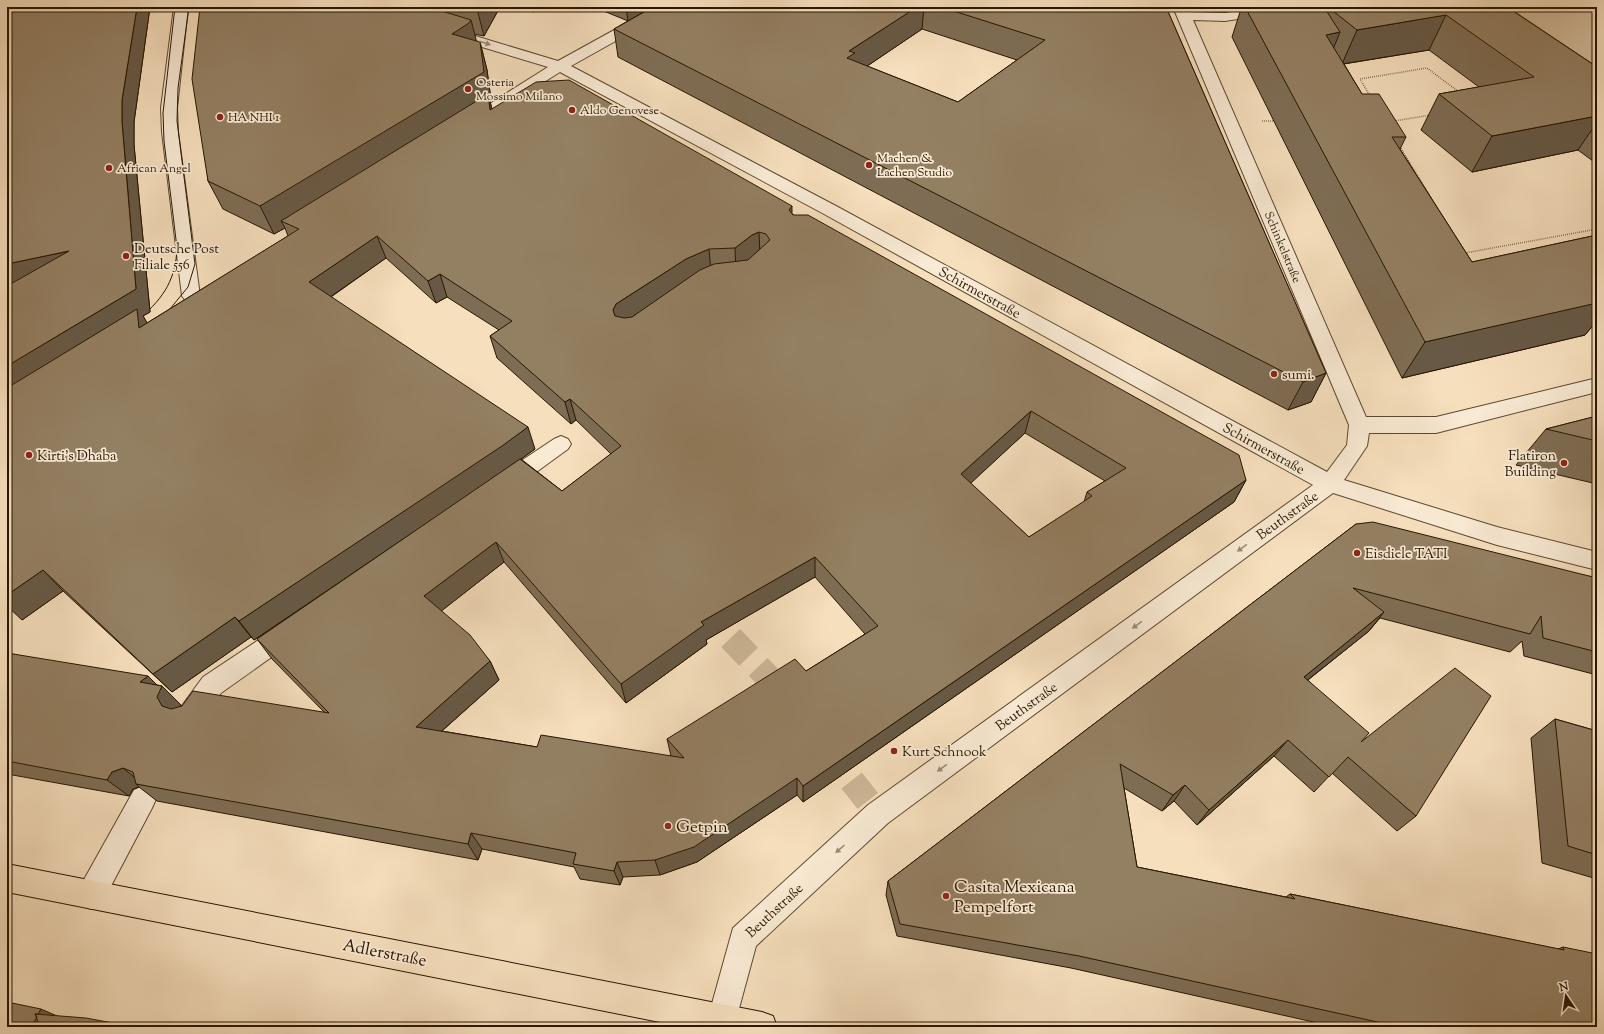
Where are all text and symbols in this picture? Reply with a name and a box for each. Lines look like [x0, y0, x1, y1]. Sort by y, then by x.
one-way arrow [480, 40, 492, 46]
place label: Osteria Mossimo Milano [476, 74, 562, 106]
marker: Osteria Mossimo Milano [463, 84, 473, 94]
place label: Aldo Genovese [580, 102, 660, 120]
marker: Aldo Genovese [567, 105, 577, 115]
place label: HA NHI 1 [228, 109, 279, 127]
marker: HA NHI 1 [215, 112, 225, 122]
place label: Machen & Lachen Studio [877, 150, 952, 182]
place label: African Angel [117, 160, 191, 178]
marker: Machen & Lachen Studio [864, 160, 874, 170]
marker: African Angel [104, 163, 114, 173]
street label: Schinkelstraße [1259, 209, 1305, 286]
place label: Deutsche Post Filiale 556 [134, 240, 219, 276]
marker: Deutsche Post Filiale 556 [121, 251, 131, 261]
street label: Schirmerstraße [934, 263, 1024, 325]
place label: sumi. [1282, 366, 1315, 386]
marker: sumi. [1269, 369, 1279, 379]
street label: Schirmerstraße [1218, 419, 1308, 481]
place label: Kirti's Dhaba [37, 447, 117, 467]
place label: Flatiron Building [1505, 447, 1556, 483]
marker: Kirti's Dhaba [24, 450, 34, 460]
marker: Flatiron Building [1559, 458, 1569, 468]
street label: Beuthstraße [1253, 487, 1323, 546]
one-way arrow [1236, 544, 1247, 552]
place label: Eisdiele TATI [1365, 545, 1448, 565]
marker: Eisdiele TATI [1352, 548, 1362, 558]
one-way arrow [1131, 621, 1142, 629]
street label: Beuthstraße [992, 678, 1062, 737]
place label: Kurt Schnook [902, 743, 987, 763]
marker: Kurt Schnook [889, 746, 899, 756]
one-way arrow [936, 764, 947, 772]
place label: Getpin [676, 816, 728, 840]
marker: Getpin [663, 821, 673, 831]
one-way arrow [835, 844, 845, 854]
place label: Casita Mexicana Pempelfort [954, 876, 1075, 920]
street label: Beuthstraße [742, 879, 809, 943]
marker: Casita Mexicana Pempelfort [941, 891, 951, 901]
street label: Adlerstraße [341, 934, 429, 974]
north arrow [1546, 976, 1586, 1016]
text: N [1557, 978, 1570, 996]

